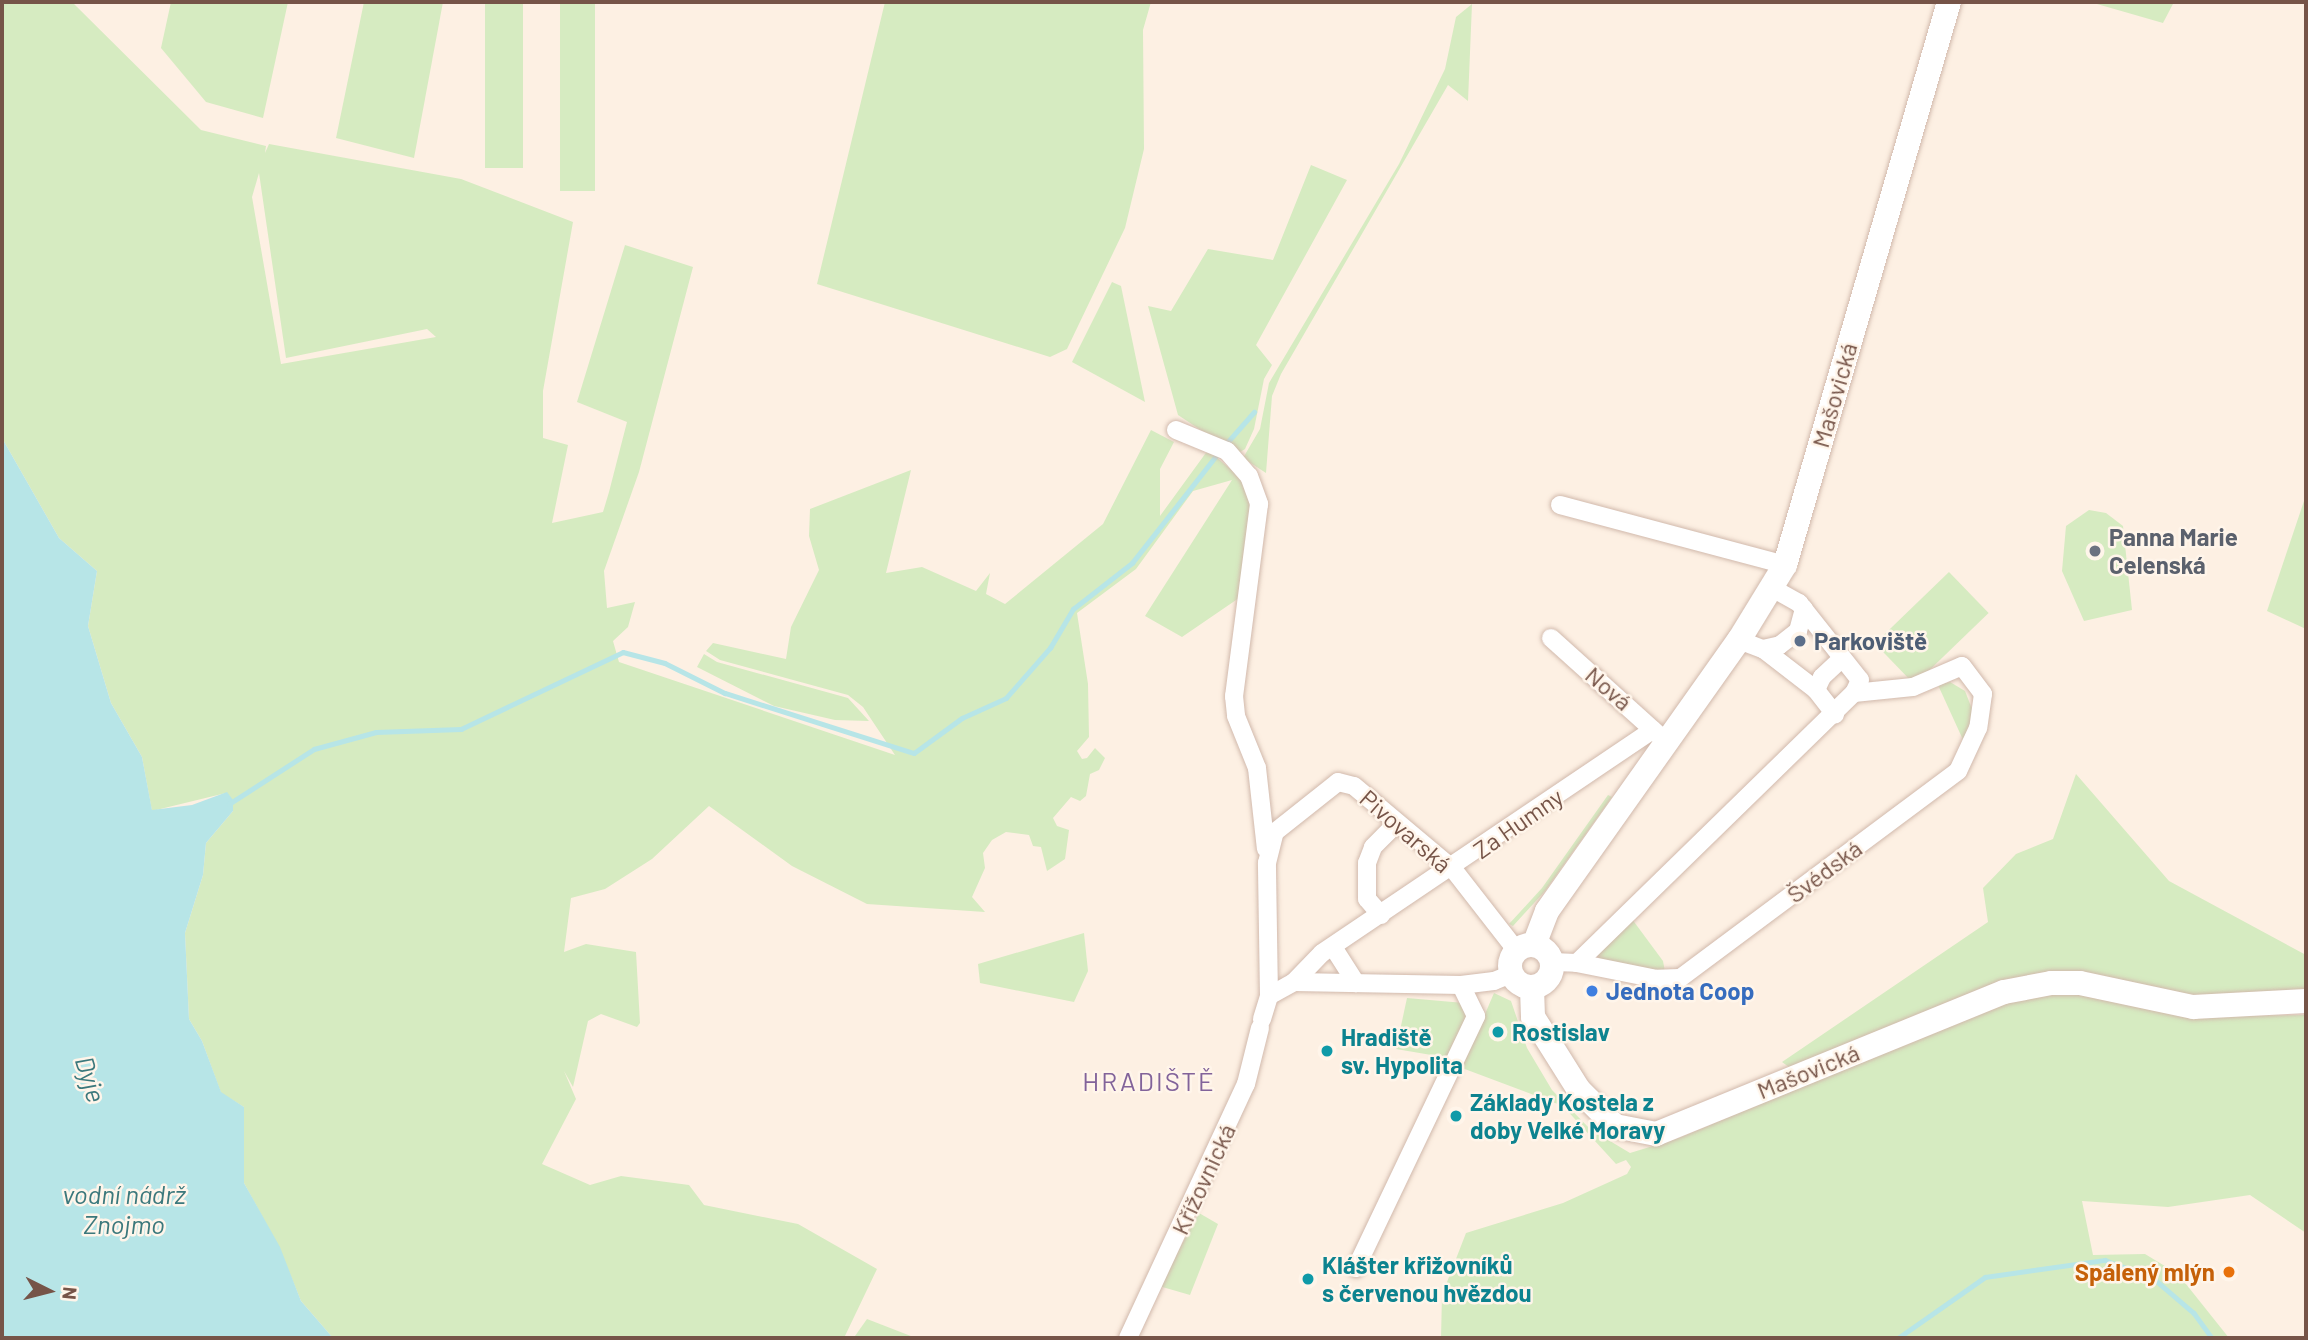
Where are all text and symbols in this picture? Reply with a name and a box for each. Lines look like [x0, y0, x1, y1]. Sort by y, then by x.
street label: Mašovická [1805, 339, 1863, 451]
place label: Panna Marie Celenská [2109, 523, 2238, 579]
marker: Panna Marie Celenská [2087, 543, 2103, 559]
place label: Parkoviště [1814, 627, 1927, 655]
marker: Parkoviště [1792, 633, 1808, 649]
street label: Nová [1580, 660, 1638, 716]
street label: Za Humny [1468, 782, 1568, 864]
street label: Pivovarská [1354, 784, 1458, 878]
street label: Švédská [1781, 833, 1867, 909]
place label: Jednota Coop [1606, 977, 1754, 1005]
marker: Jednota Coop [1584, 983, 1600, 999]
place label: Rostislav [1512, 1018, 1610, 1046]
place label: Hradiště sv. Hypolita [1341, 1023, 1463, 1079]
marker: Rostislav [1490, 1024, 1506, 1040]
street label: Mašovická [1753, 1037, 1863, 1105]
marker: Hradiště sv. Hypolita [1319, 1043, 1335, 1059]
water label: Dyje [69, 1052, 113, 1106]
district label: HRADIŠTĚ [1083, 1065, 1215, 1097]
place label: Základy Kostela z doby Velké Moravy [1470, 1088, 1665, 1144]
marker: Základy Kostela z doby Velké Moravy [1448, 1108, 1464, 1124]
street label: Křížovnická [1165, 1119, 1241, 1239]
water label: vodní nádrž Znojmo [62, 1178, 186, 1240]
place label: Klášter křižovníků s červenou hvězdou [1322, 1251, 1532, 1307]
north arrow [14, 1256, 84, 1326]
place label: Spálený mlýn [2075, 1258, 2215, 1286]
marker: Spálený mlýn [2221, 1264, 2237, 1280]
marker: Klášter křižovníků s červenou hvězdou [1300, 1271, 1316, 1287]
text: N [58, 1286, 82, 1301]

